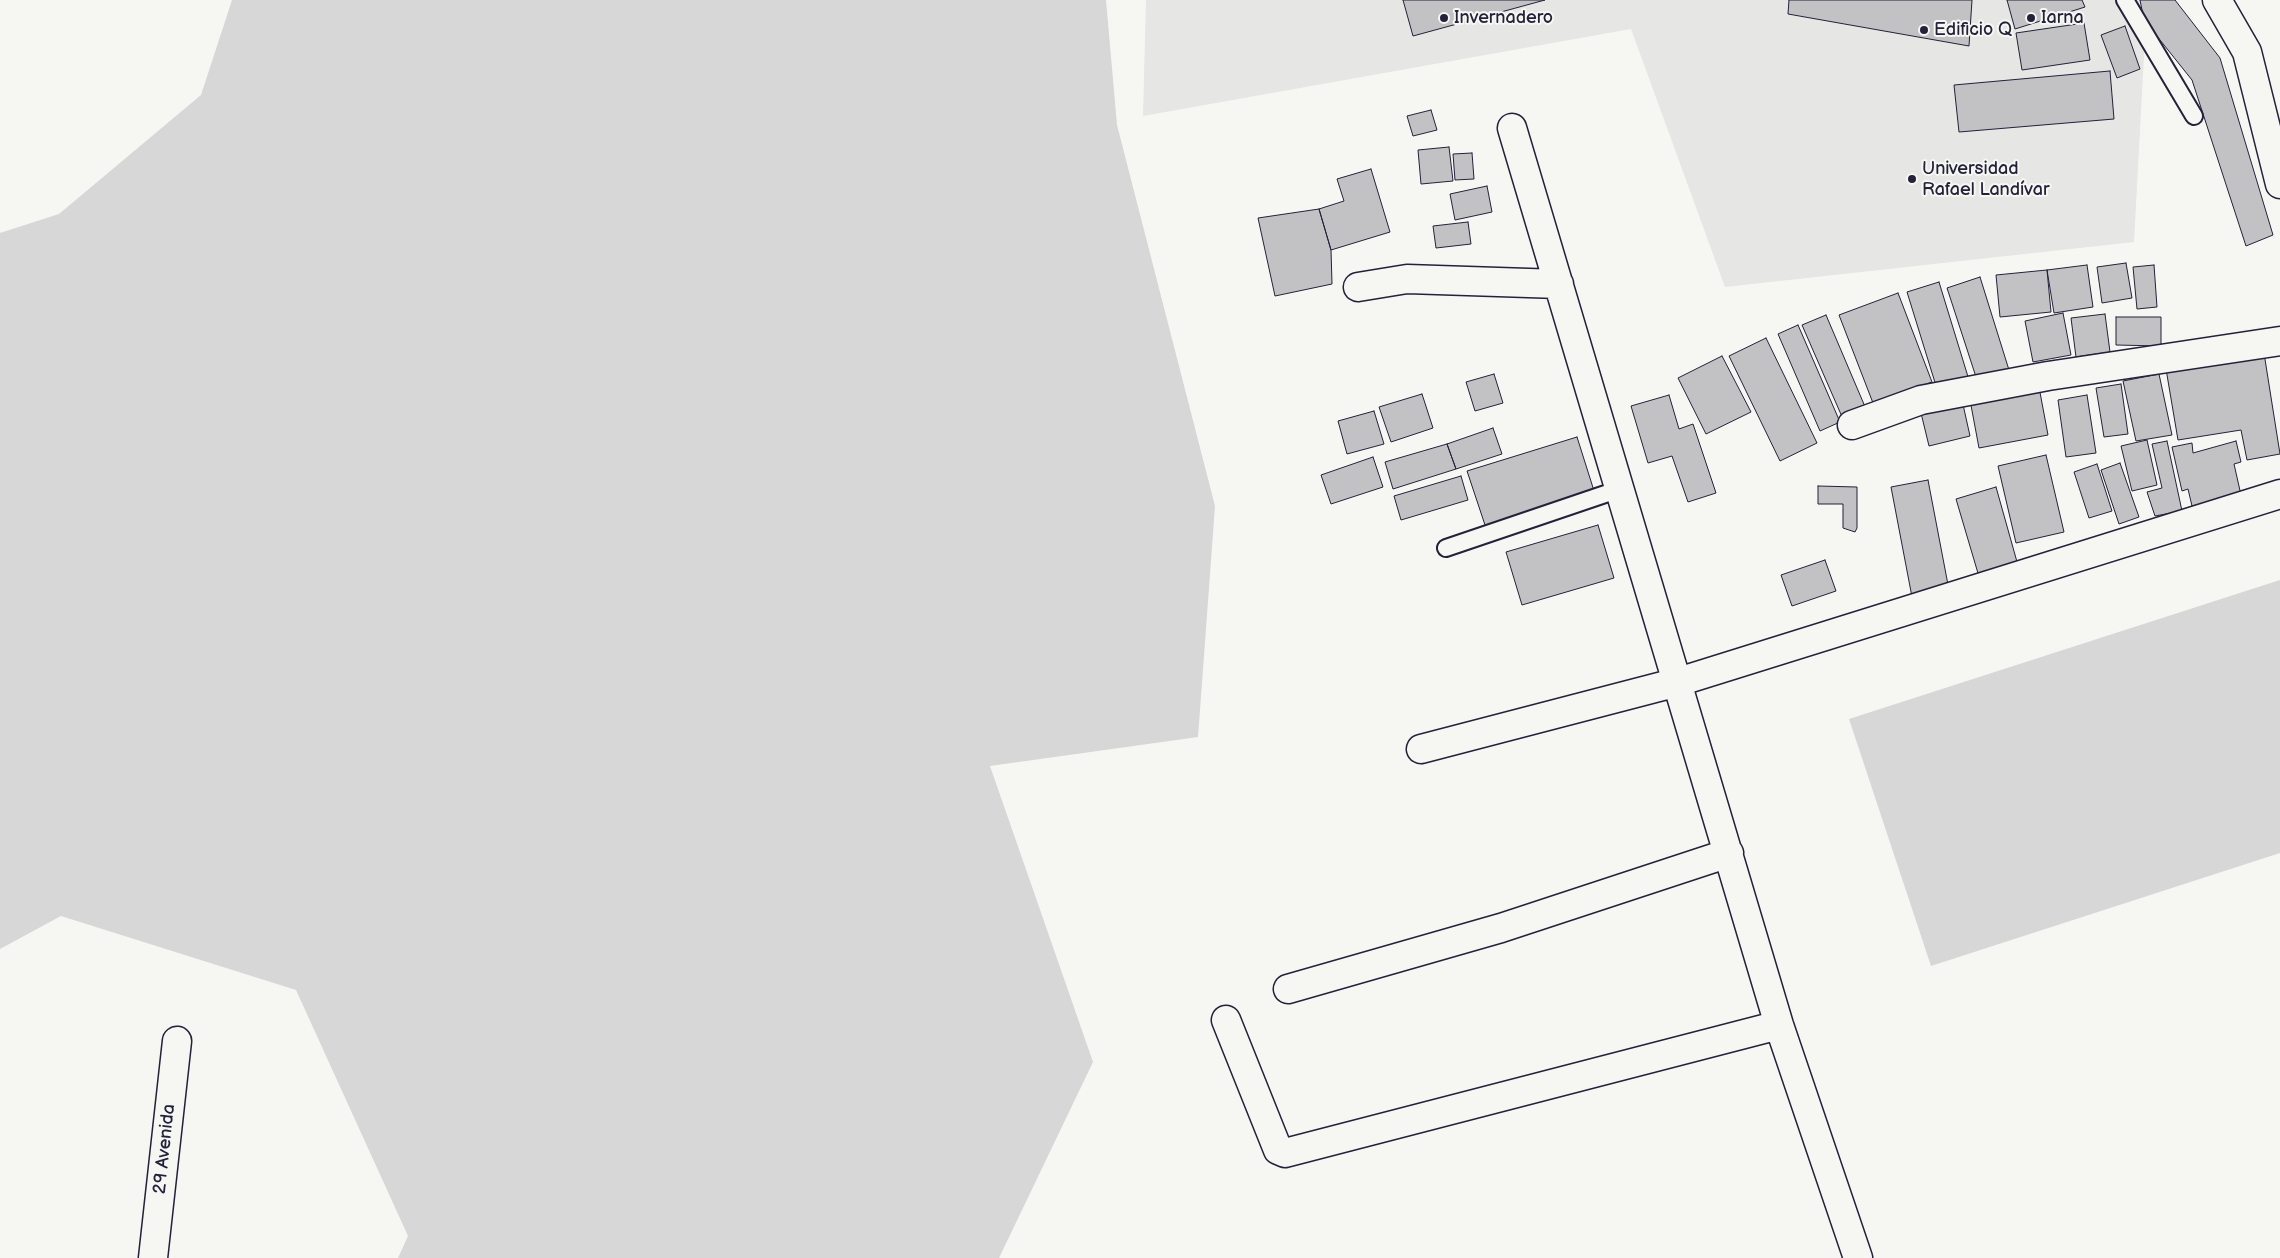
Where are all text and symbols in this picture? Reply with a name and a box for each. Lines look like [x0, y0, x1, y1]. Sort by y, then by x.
place label: Invernadero [1454, 7, 1553, 29]
place label: Iarna [2041, 7, 2084, 29]
marker: Invernadero [1438, 12, 1450, 24]
marker: Iarna [2025, 12, 2037, 24]
place label: Edificio Q [1934, 19, 2012, 41]
marker: Edificio Q [1918, 24, 1930, 36]
place label: Universidad Rafael Landívar [1922, 158, 2049, 200]
marker: Universidad Rafael Landívar [1906, 173, 1918, 185]
street label: 29 Avenida [150, 1103, 180, 1195]

